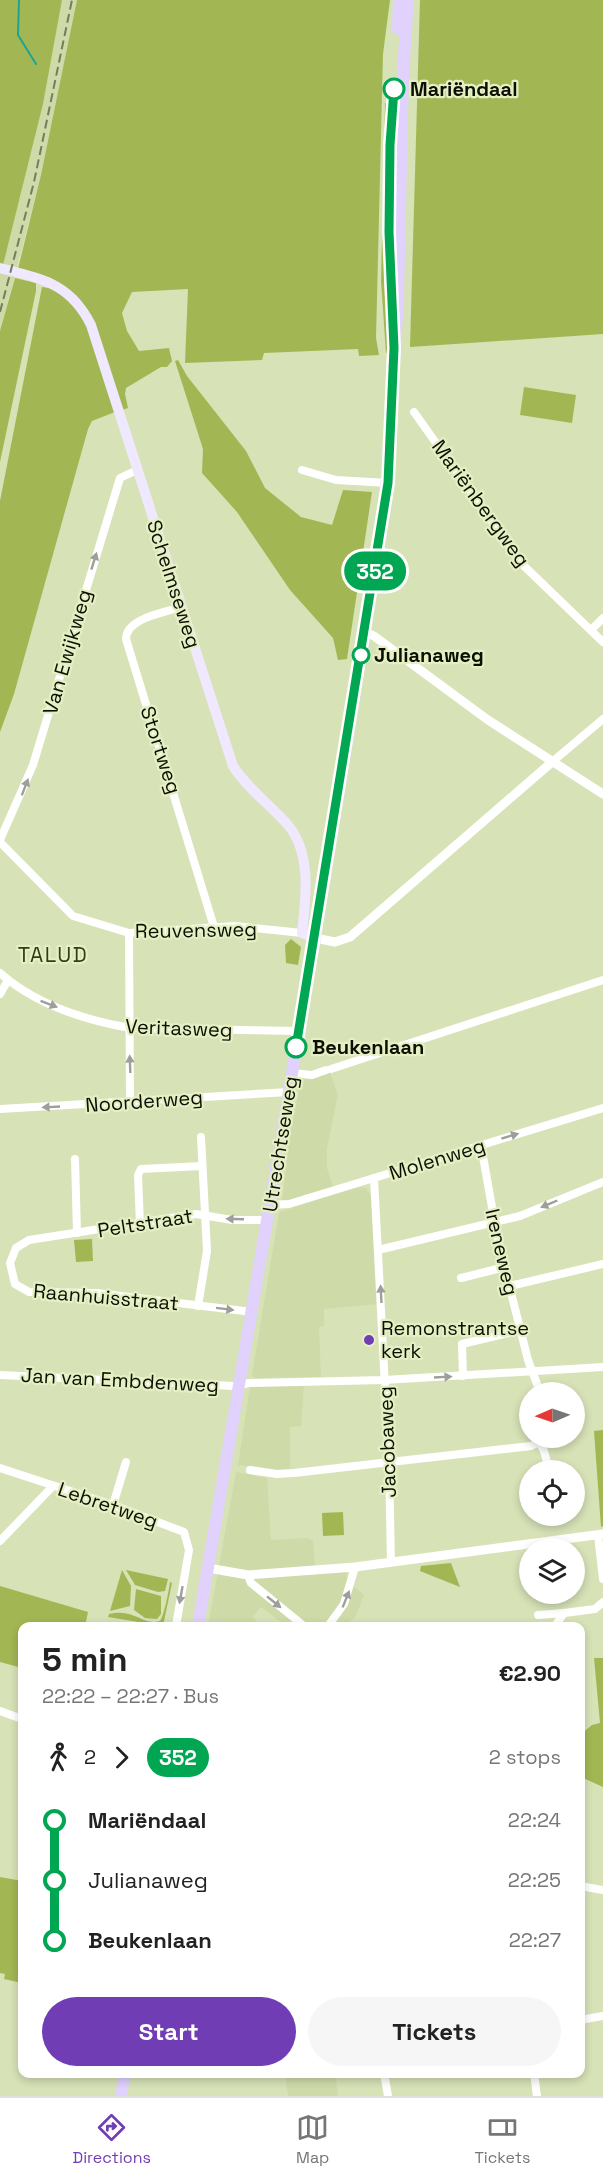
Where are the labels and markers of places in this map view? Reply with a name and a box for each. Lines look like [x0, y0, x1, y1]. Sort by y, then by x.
place label: Mariëndaal [410, 76, 518, 102]
marker: Mariëndaal [383, 78, 405, 100]
place label: Julianaweg [374, 642, 484, 668]
marker: Julianaweg [352, 646, 370, 664]
place label: Beukenlaan [312, 1034, 424, 1060]
marker: Beukenlaan [285, 1036, 307, 1058]
place label: Remonstrantse kerk [381, 1315, 529, 1364]
marker: Remonstrantse kerk [362, 1333, 376, 1347]

